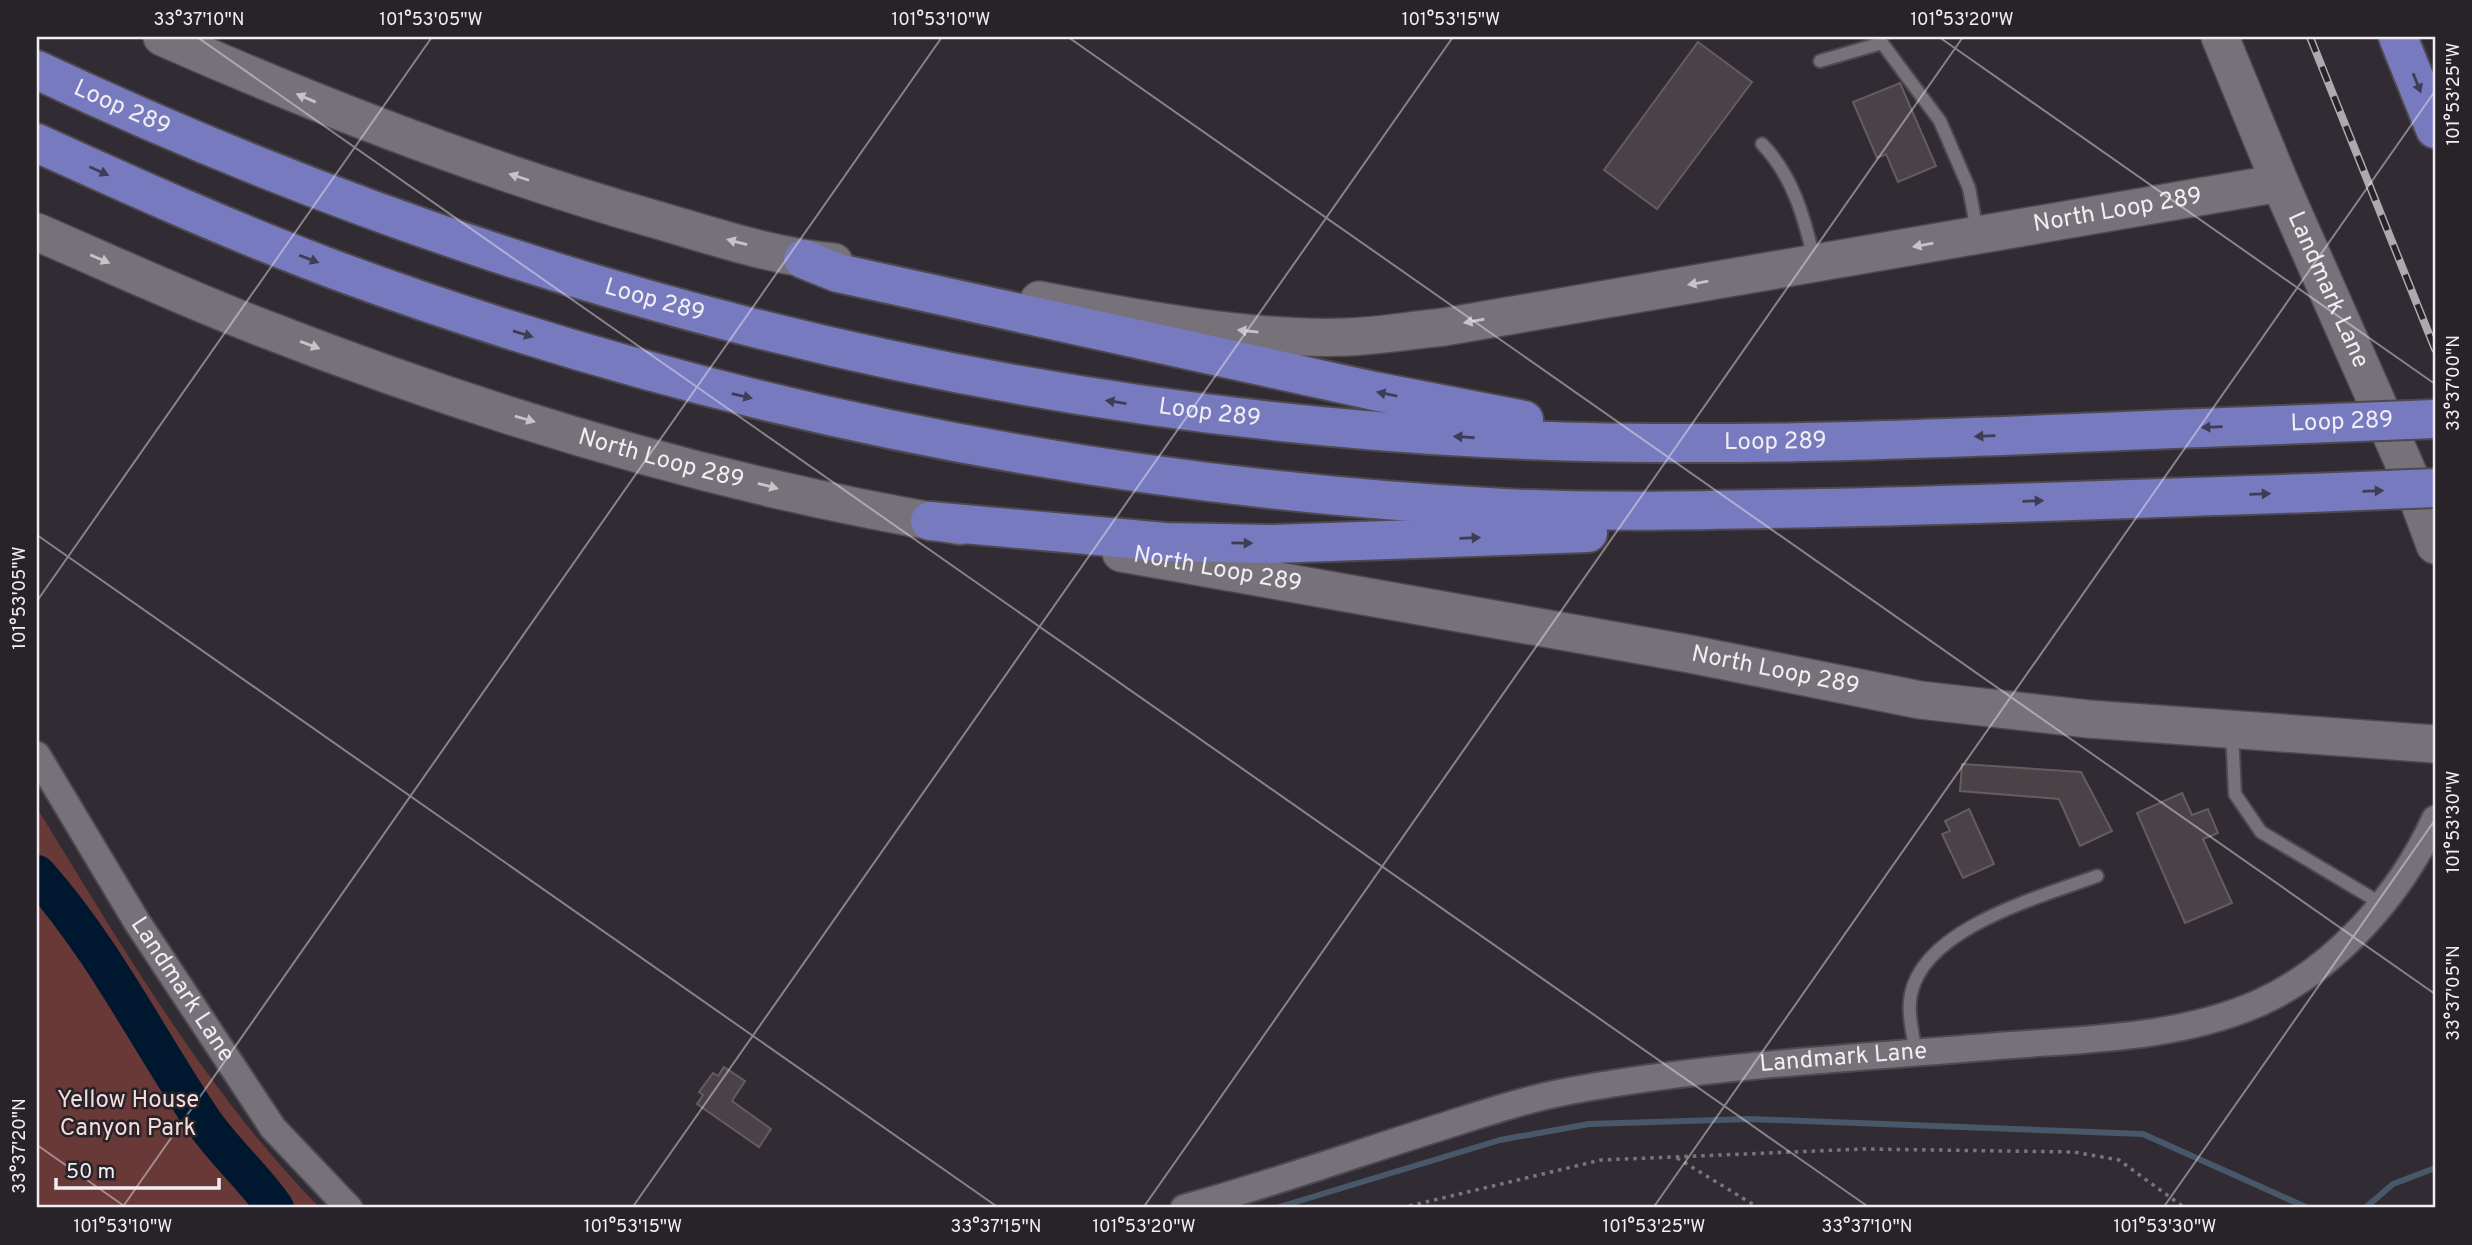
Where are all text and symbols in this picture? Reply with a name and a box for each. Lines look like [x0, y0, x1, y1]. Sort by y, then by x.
text: 33°37'10"N [153, 9, 245, 32]
text: 101°53'05"W [379, 9, 483, 32]
text: 101°53'10"W [892, 9, 990, 32]
text: 101°53'15"W [1402, 9, 1500, 32]
text: 101°53'20"W [1910, 9, 2014, 32]
text: 101°53'25"W [2443, 43, 2466, 145]
one-way arrow [2411, 72, 2422, 93]
street label: Loop 289 [69, 74, 175, 143]
one-way arrow [295, 92, 316, 103]
one-way arrow [89, 165, 109, 177]
one-way arrow [508, 171, 529, 182]
street label: North Loop 289 [2031, 182, 2204, 240]
street label: Landmark Lane [2280, 207, 2375, 373]
one-way arrow [726, 236, 748, 247]
one-way arrow [1911, 240, 1933, 251]
one-way arrow [89, 253, 110, 264]
one-way arrow [298, 254, 319, 265]
street label: Loop 289 [601, 273, 708, 329]
one-way arrow [1687, 278, 1709, 289]
one-way arrow [1463, 316, 1485, 327]
one-way arrow [1237, 325, 1259, 336]
one-way arrow [513, 330, 534, 340]
text: 33°37'00"N [2443, 335, 2466, 431]
one-way arrow [299, 340, 320, 351]
one-way arrow [1376, 388, 1398, 399]
one-way arrow [731, 391, 753, 402]
street label: Loop 289 [1156, 392, 1262, 435]
one-way arrow [1105, 396, 1127, 407]
street label: Loop 289 [2290, 406, 2394, 440]
one-way arrow [515, 415, 536, 425]
one-way arrow [2201, 422, 2223, 433]
street label: North Loop 289 [574, 423, 747, 496]
street label: Loop 289 [1724, 427, 1827, 458]
one-way arrow [1974, 430, 1996, 441]
one-way arrow [1453, 431, 1475, 442]
one-way arrow [758, 482, 779, 492]
one-way arrow [2362, 485, 2384, 496]
one-way arrow [2249, 489, 2271, 500]
one-way arrow [2022, 496, 2044, 507]
one-way arrow [1459, 532, 1481, 543]
one-way arrow [1231, 537, 1253, 549]
street label: North Loop 289 [1131, 540, 1304, 600]
text: 101°53'05"W [9, 546, 32, 650]
street label: North Loop 289 [1689, 640, 1862, 703]
text: 101°53'30"W [2443, 771, 2466, 873]
street label: Landmark Lane [123, 912, 241, 1068]
text: 33°37'05"N [2443, 945, 2466, 1041]
street label: Landmark Lane [1758, 1037, 1928, 1080]
park label: Yellow House Canyon Park [57, 1086, 199, 1144]
text: 33°37'20"N [9, 1098, 32, 1194]
scale bar [56, 1147, 219, 1191]
text: 50 m [66, 1159, 115, 1186]
text: 101°53'10"W [74, 1216, 172, 1239]
text: 101°53'15"W [584, 1216, 682, 1239]
text: 33°37'15"N [951, 1216, 1041, 1239]
text: 101°53'20"W [1092, 1216, 1196, 1239]
text: 101°53'25"W [1603, 1216, 1705, 1239]
text: 33°37'10"N [1821, 1216, 1913, 1239]
text: 101°53'30"W [2114, 1216, 2216, 1239]

